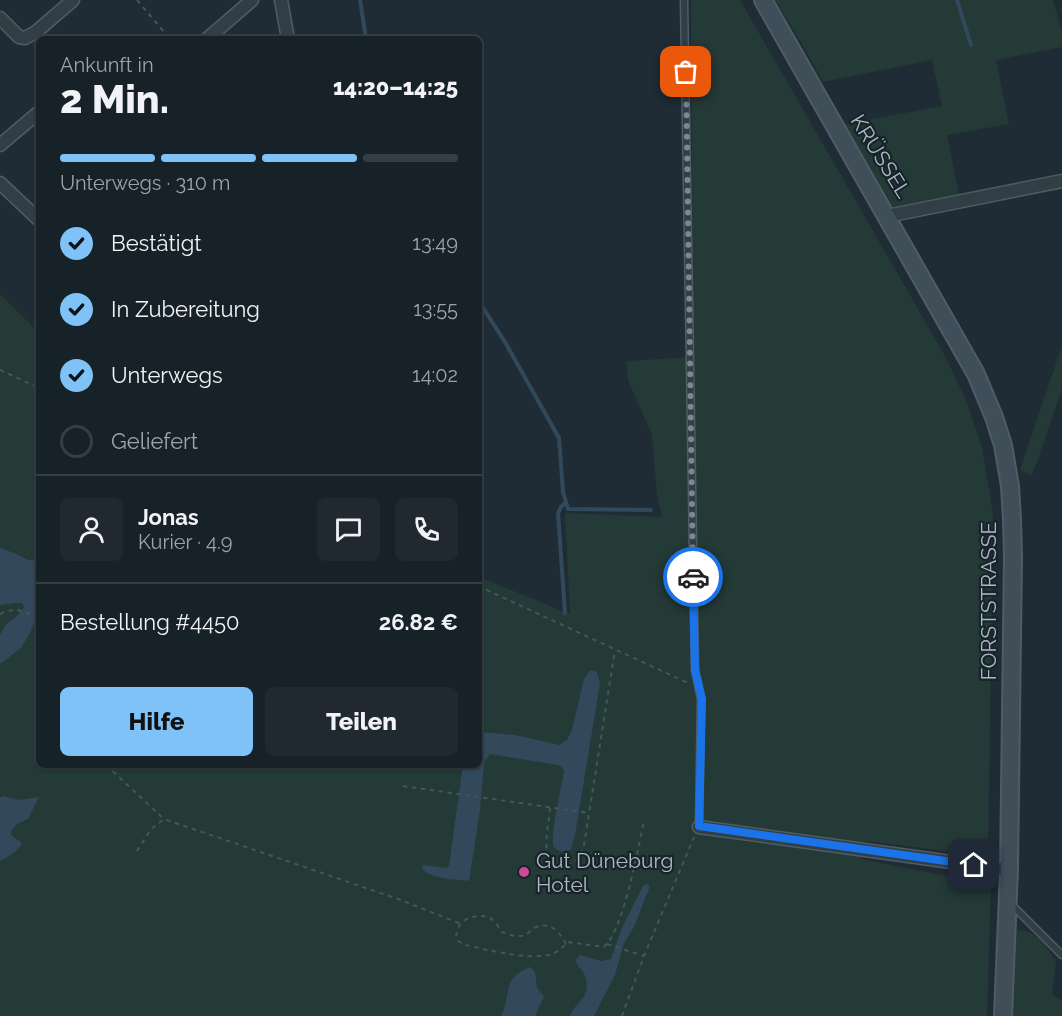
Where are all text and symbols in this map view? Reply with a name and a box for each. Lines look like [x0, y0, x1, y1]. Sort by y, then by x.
pin [660, 46, 711, 97]
text: Ankunft in [60, 53, 154, 77]
icon: bag [669, 55, 702, 88]
text: 14:20–14:25 [333, 74, 458, 100]
text: 2 Min. [60, 76, 169, 122]
street label: KRÜSSEL [846, 110, 916, 202]
text: Unterwegs · 310 m [60, 171, 230, 195]
icon: check [60, 227, 93, 260]
text: Bestätigt [111, 230, 202, 256]
text: 13:49 [412, 231, 458, 255]
icon: check [60, 293, 93, 326]
text: In Zubereitung [111, 296, 260, 322]
text: 13:55 [413, 297, 458, 321]
icon: check [60, 359, 93, 392]
text: Unterwegs [111, 362, 223, 388]
text: 14:02 [412, 363, 458, 387]
text: Geliefert [111, 428, 198, 454]
button: person [60, 498, 123, 561]
button: chat [317, 498, 380, 561]
button: phone [395, 498, 458, 561]
text: Jonas [138, 504, 199, 530]
street label: FORSTSTRASSE [976, 522, 1001, 680]
text: Kurier · 4.9 [138, 530, 232, 554]
courier [663, 547, 723, 607]
icon: car [677, 561, 710, 594]
text: Bestellung #4450 [60, 609, 240, 635]
text: 26.82 € [379, 609, 458, 635]
button: Hilfe [60, 687, 253, 756]
button: Teilen [265, 687, 458, 756]
pin [948, 839, 999, 890]
place label: Gut Düneburg Hotel [536, 848, 673, 897]
icon: home [957, 848, 990, 881]
marker: Gut Düneburg Hotel [517, 865, 531, 879]

